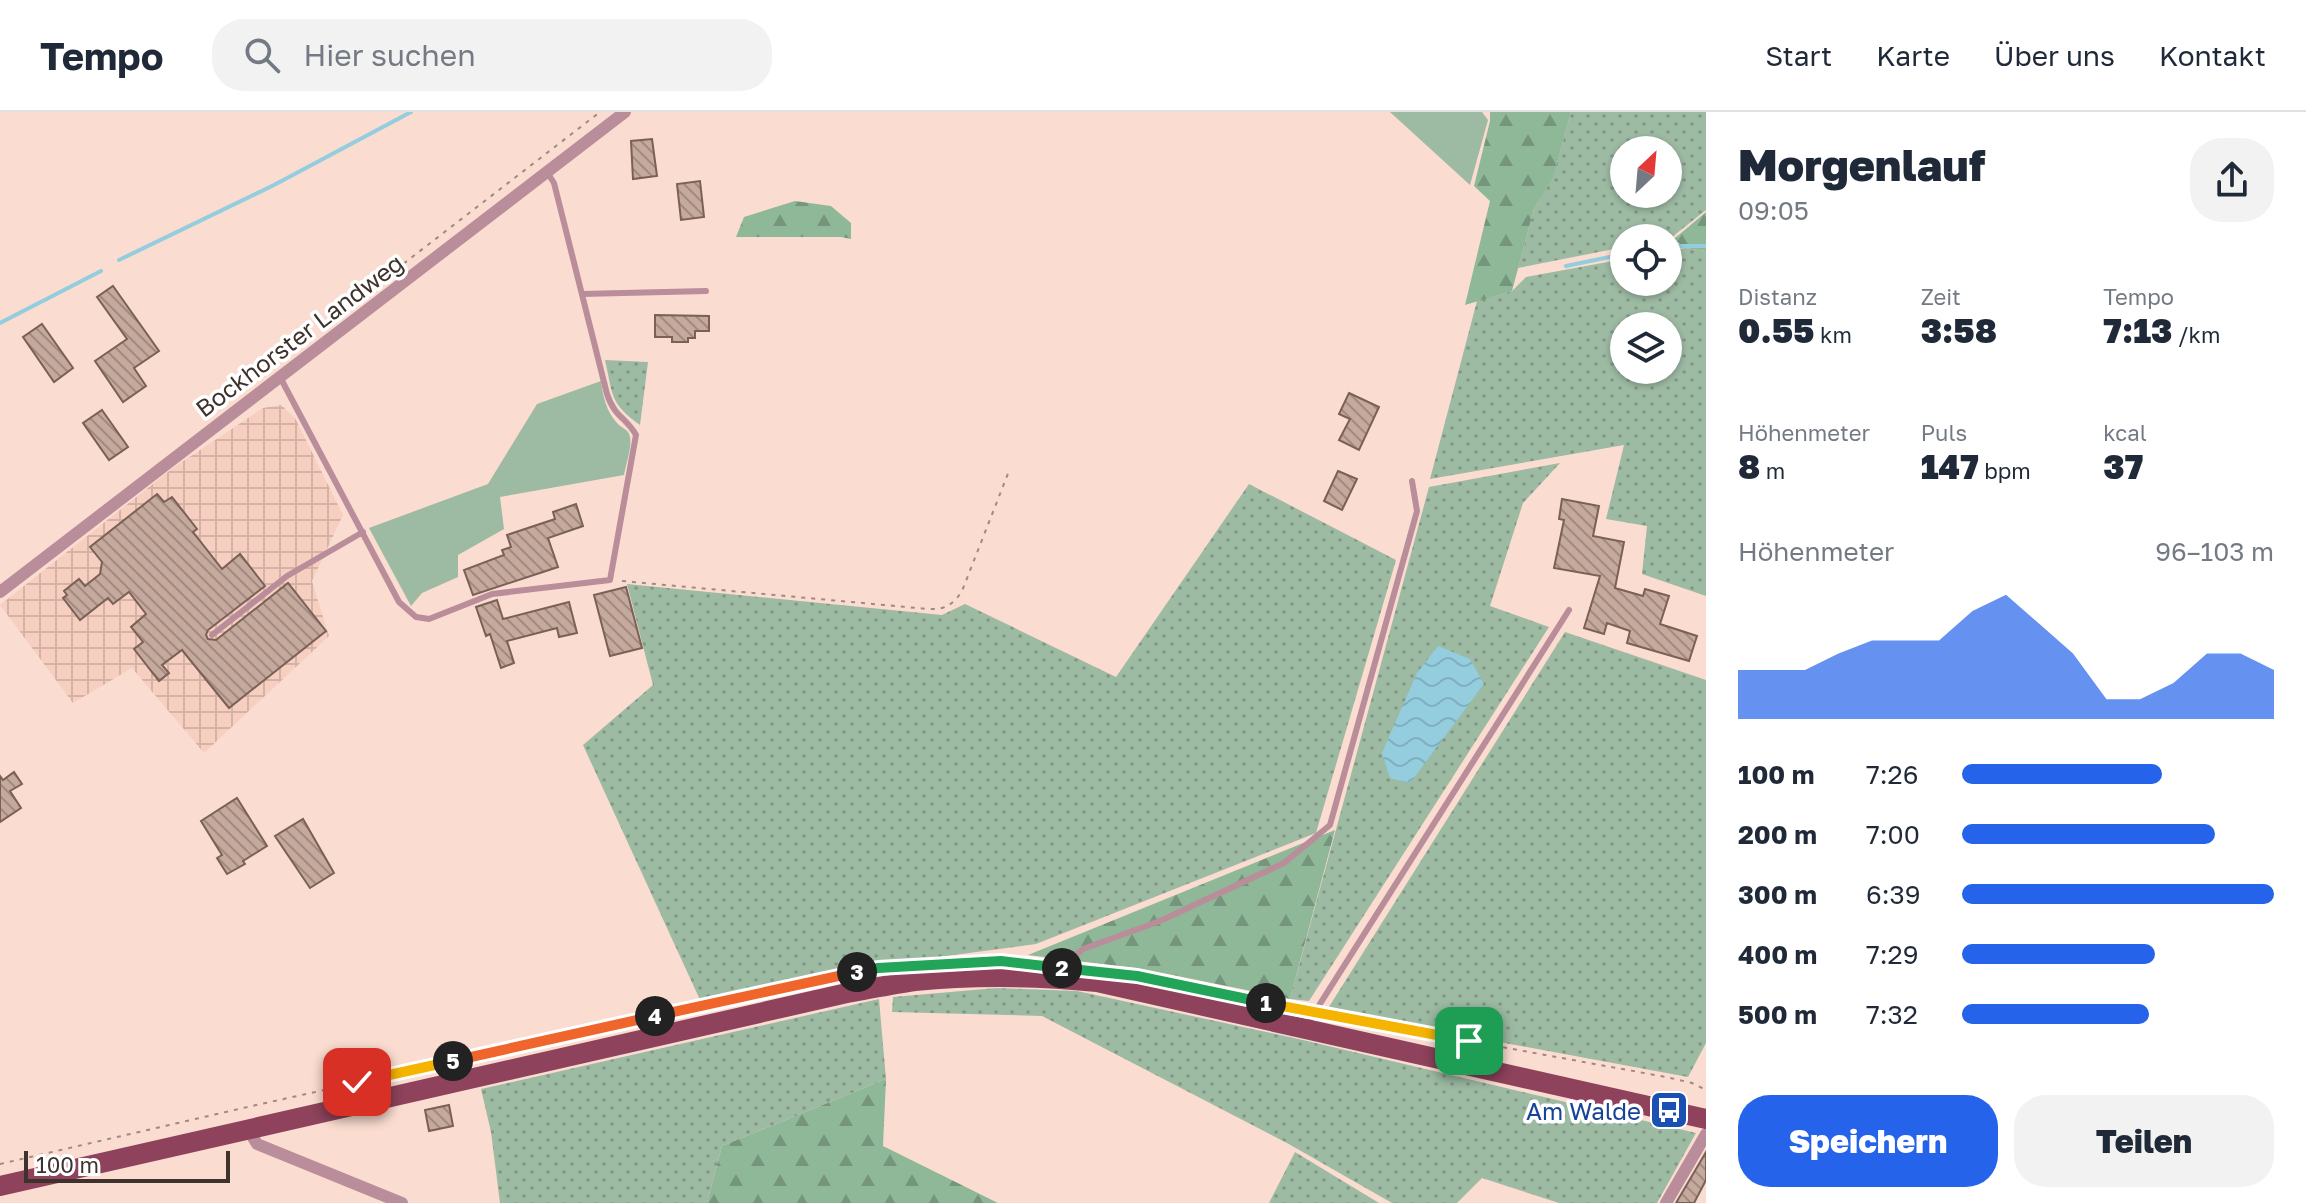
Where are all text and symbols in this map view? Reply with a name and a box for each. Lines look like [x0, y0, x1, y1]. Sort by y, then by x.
search box [212, 19, 772, 91]
text: Tempo [40, 33, 164, 78]
icon: search [240, 33, 284, 77]
text: Hier suchen [304, 37, 476, 73]
text: Start [1765, 39, 1832, 72]
text: Karte [1876, 39, 1950, 72]
text: Über uns [1994, 39, 2115, 72]
text: Kontakt [2159, 39, 2266, 72]
north arrow [1610, 136, 1682, 208]
map controls [1610, 136, 1682, 384]
text: Morgenlauf [1738, 138, 1985, 191]
button: share [2190, 138, 2274, 222]
text: 09:05 [1738, 195, 1809, 226]
button: locate [1610, 224, 1682, 296]
street label: Bockhorster Landweg [190, 248, 408, 422]
text: Distanz [1738, 283, 1817, 310]
text: Zeit [1921, 283, 1961, 310]
text: Tempo [2103, 283, 2174, 310]
text: 0.55 [1738, 310, 1815, 350]
text: 3:58 [1921, 310, 1997, 350]
text: 7:13 [2103, 310, 2173, 350]
button: layers [1610, 312, 1682, 384]
text: km [1815, 321, 1852, 348]
text: /km [2173, 321, 2221, 348]
text: Höhenmeter [1738, 419, 1870, 446]
text: Puls [1921, 419, 1967, 446]
text: kcal [2103, 419, 2147, 446]
text: 8 [1738, 446, 1760, 486]
text: 147 [1921, 446, 1979, 486]
text: 37 [2103, 446, 2143, 486]
text: m [1760, 457, 1785, 484]
text: bpm [1979, 457, 2031, 484]
text: Höhenmeter [1738, 536, 1894, 567]
text: 96–103 m [2155, 536, 2274, 567]
text: 100 m [1738, 759, 1814, 790]
text: 7:26 [1866, 759, 1918, 790]
text: 200 m [1738, 819, 1817, 850]
text: 7:00 [1866, 819, 1920, 850]
text: 300 m [1738, 879, 1817, 910]
text: 6:39 [1866, 879, 1920, 910]
text: 400 m [1738, 939, 1817, 970]
text: 7:29 [1866, 939, 1918, 970]
pin: 2 [1042, 948, 1082, 988]
pin: 3 [837, 952, 877, 992]
text: 2 [1055, 954, 1069, 981]
text: 3 [850, 958, 864, 985]
pin: 1 [1246, 983, 1286, 1023]
text: 1 [1260, 989, 1272, 1016]
pin: 4 [635, 996, 675, 1036]
text: 500 m [1738, 999, 1817, 1030]
text: 7:32 [1866, 999, 1918, 1030]
text: 4 [648, 1002, 662, 1029]
pin [1435, 1007, 1503, 1075]
icon: arrive [1447, 1019, 1491, 1063]
pin: 5 [433, 1041, 473, 1081]
text: 5 [446, 1047, 460, 1074]
pin [323, 1048, 391, 1116]
icon: check [335, 1060, 379, 1104]
bus stop icon: Am Walde [1648, 1089, 1690, 1131]
button: Speichern [1738, 1095, 1998, 1187]
button: Teilen [2014, 1095, 2274, 1187]
place label: Am Walde [1526, 1096, 1641, 1125]
scale bar [24, 1147, 230, 1183]
text: 100 m [36, 1151, 99, 1178]

